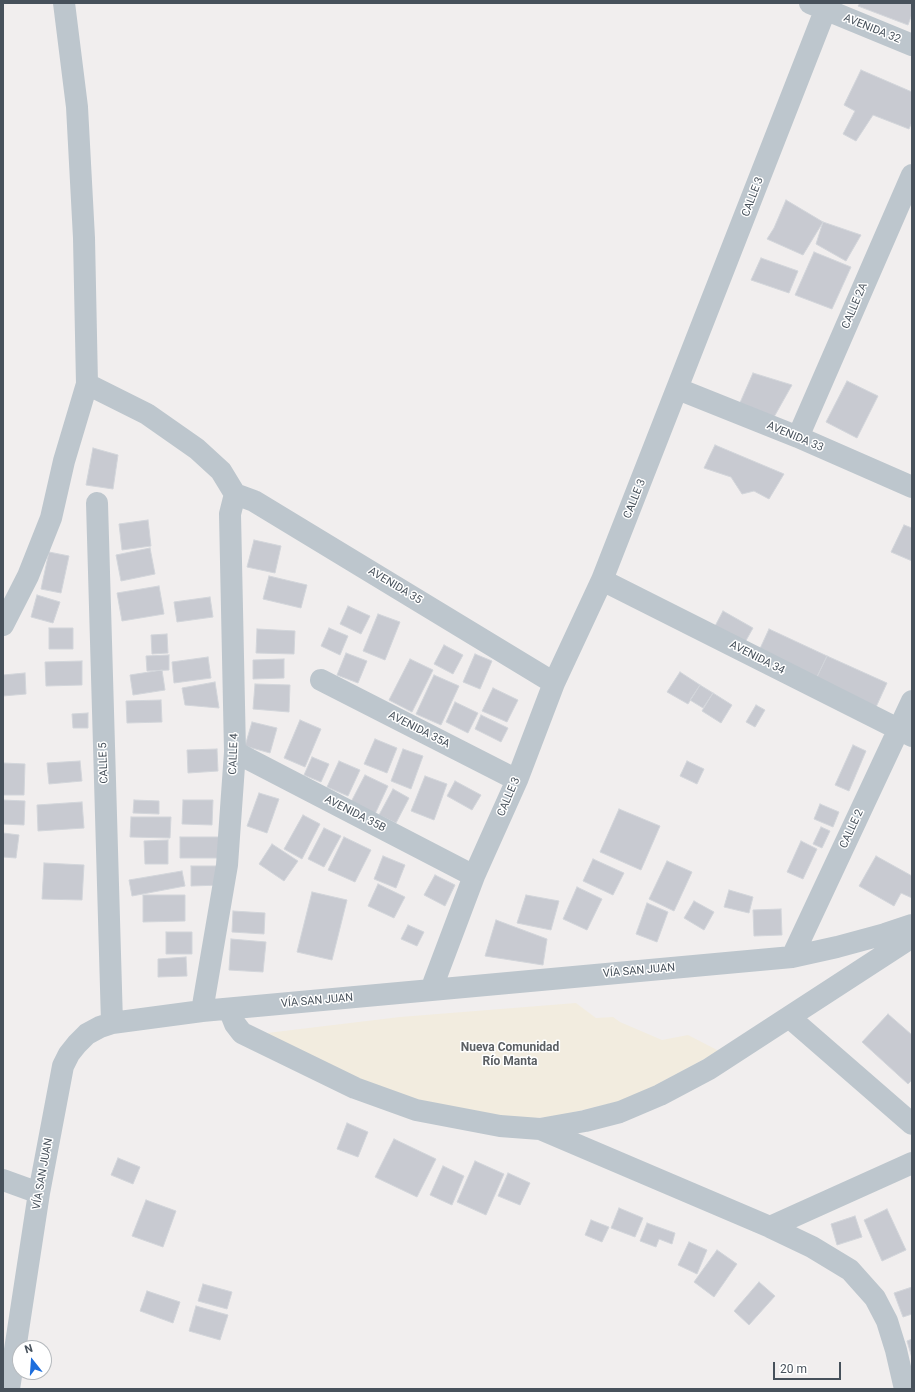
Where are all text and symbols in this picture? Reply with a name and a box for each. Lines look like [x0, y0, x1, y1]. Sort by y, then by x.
street label: AVENIDA 32 [842, 12, 902, 46]
street label: CALLE 3 [739, 175, 767, 219]
street label: CALLE 2A [839, 281, 871, 331]
street label: AVENIDA 33 [765, 419, 825, 455]
street label: CALLE 3 [621, 477, 649, 521]
street label: AVENIDA 35 [366, 565, 424, 607]
street label: AVENIDA 34 [727, 638, 787, 678]
street label: AVENIDA 35A [386, 709, 452, 751]
street label: CALLE 4 [227, 733, 241, 775]
street label: CALLE 5 [97, 742, 111, 784]
street label: CALLE 3 [495, 775, 523, 819]
street label: AVENIDA 35B [322, 793, 388, 835]
street label: CALLE 2 [837, 807, 867, 851]
street label: VÍA SAN JUAN [602, 961, 676, 981]
street label: VÍA SAN JUAN [280, 991, 354, 1011]
district label: Nueva Comunidad Río Manta [461, 1041, 559, 1069]
street label: VÍA SAN JUAN [30, 1137, 56, 1211]
north arrow [12, 1340, 52, 1380]
text: N [23, 1342, 34, 1356]
scale bar [775, 1354, 843, 1380]
text: 20 m [780, 1362, 807, 1376]

